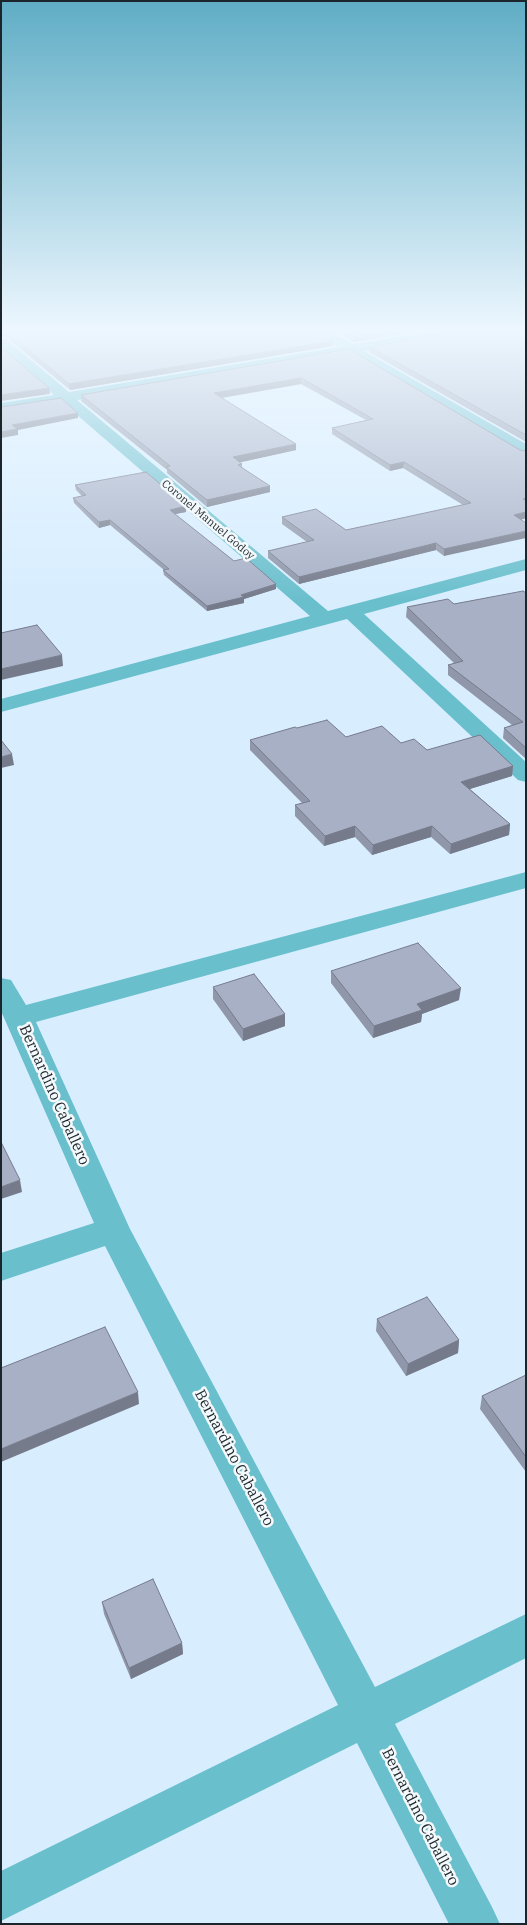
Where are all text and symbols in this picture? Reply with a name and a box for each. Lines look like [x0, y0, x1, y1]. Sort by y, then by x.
street label: Coronel Manuel Godoy [159, 477, 257, 563]
street label: Bernardino Caballero [15, 1022, 93, 1168]
street label: Bernardino Caballero [190, 1387, 278, 1529]
street label: Bernardino Caballero [378, 1745, 462, 1889]

